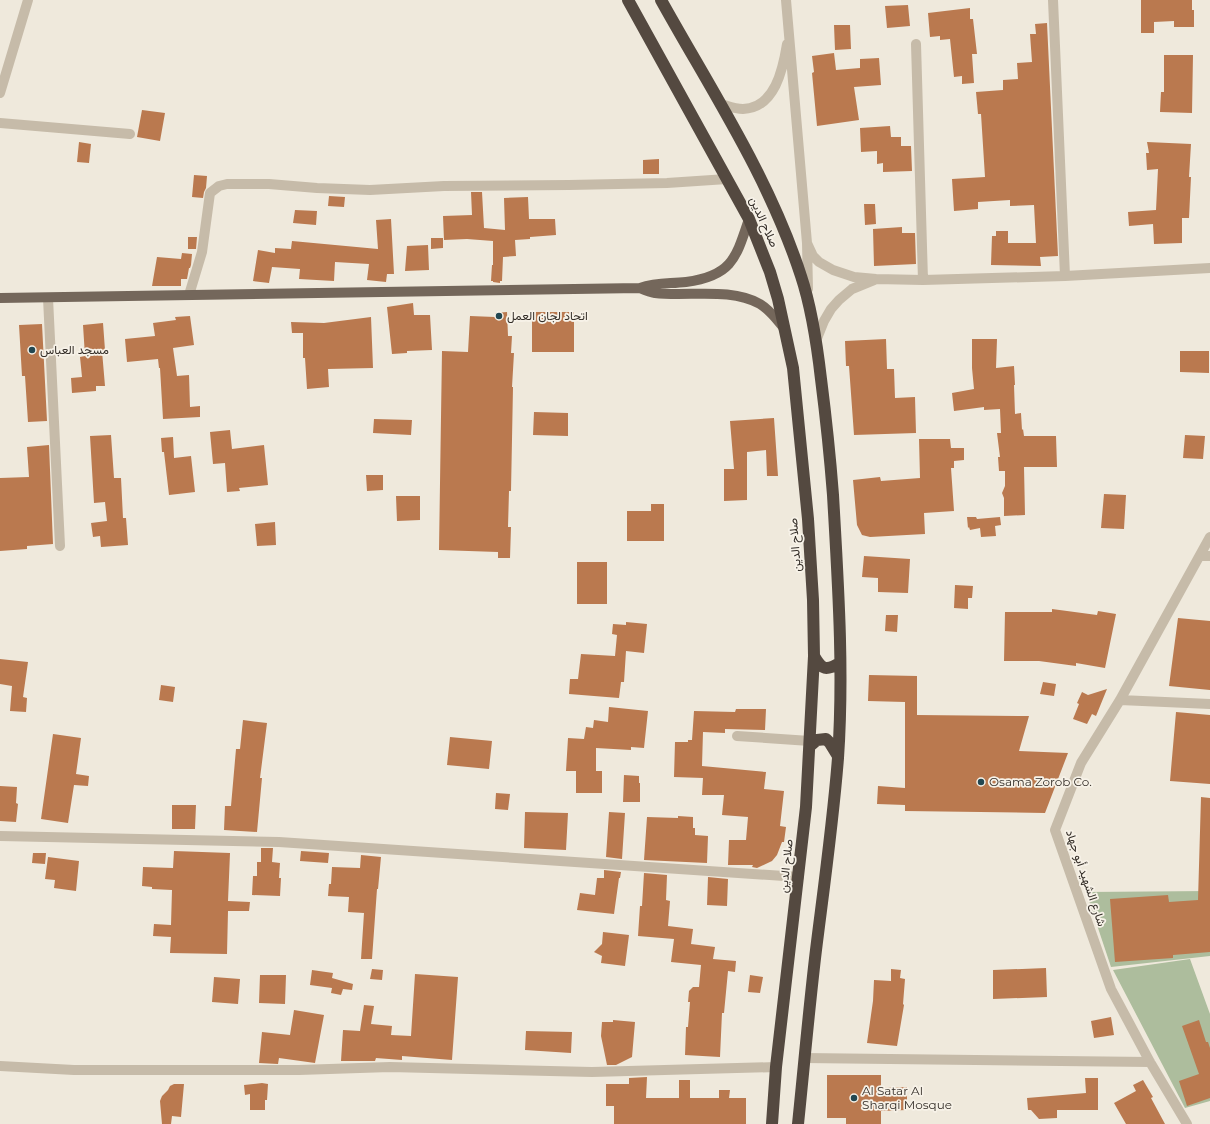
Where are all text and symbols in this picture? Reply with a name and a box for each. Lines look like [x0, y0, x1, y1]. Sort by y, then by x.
street label: صلاح الدين [745, 194, 782, 250]
place label: اتحاد لجان العمل [507, 308, 588, 324]
marker: اتحاد لجان العمل [494, 311, 504, 321]
place label: مسجد العباس [40, 342, 109, 358]
marker: مسجد العباس [27, 345, 37, 355]
street label: صلاح الدين [785, 518, 806, 572]
place label: Osama Zorob Co. [989, 774, 1092, 789]
marker: Osama Zorob Co. [976, 777, 986, 787]
street label: شارع الشهيد أبو جهاد [1061, 828, 1110, 929]
street label: صلاح الدين [775, 838, 798, 894]
place label: Al Satar Al Sharqi Mosque [862, 1083, 952, 1112]
marker: Al Satar Al Sharqi Mosque [849, 1093, 859, 1103]

